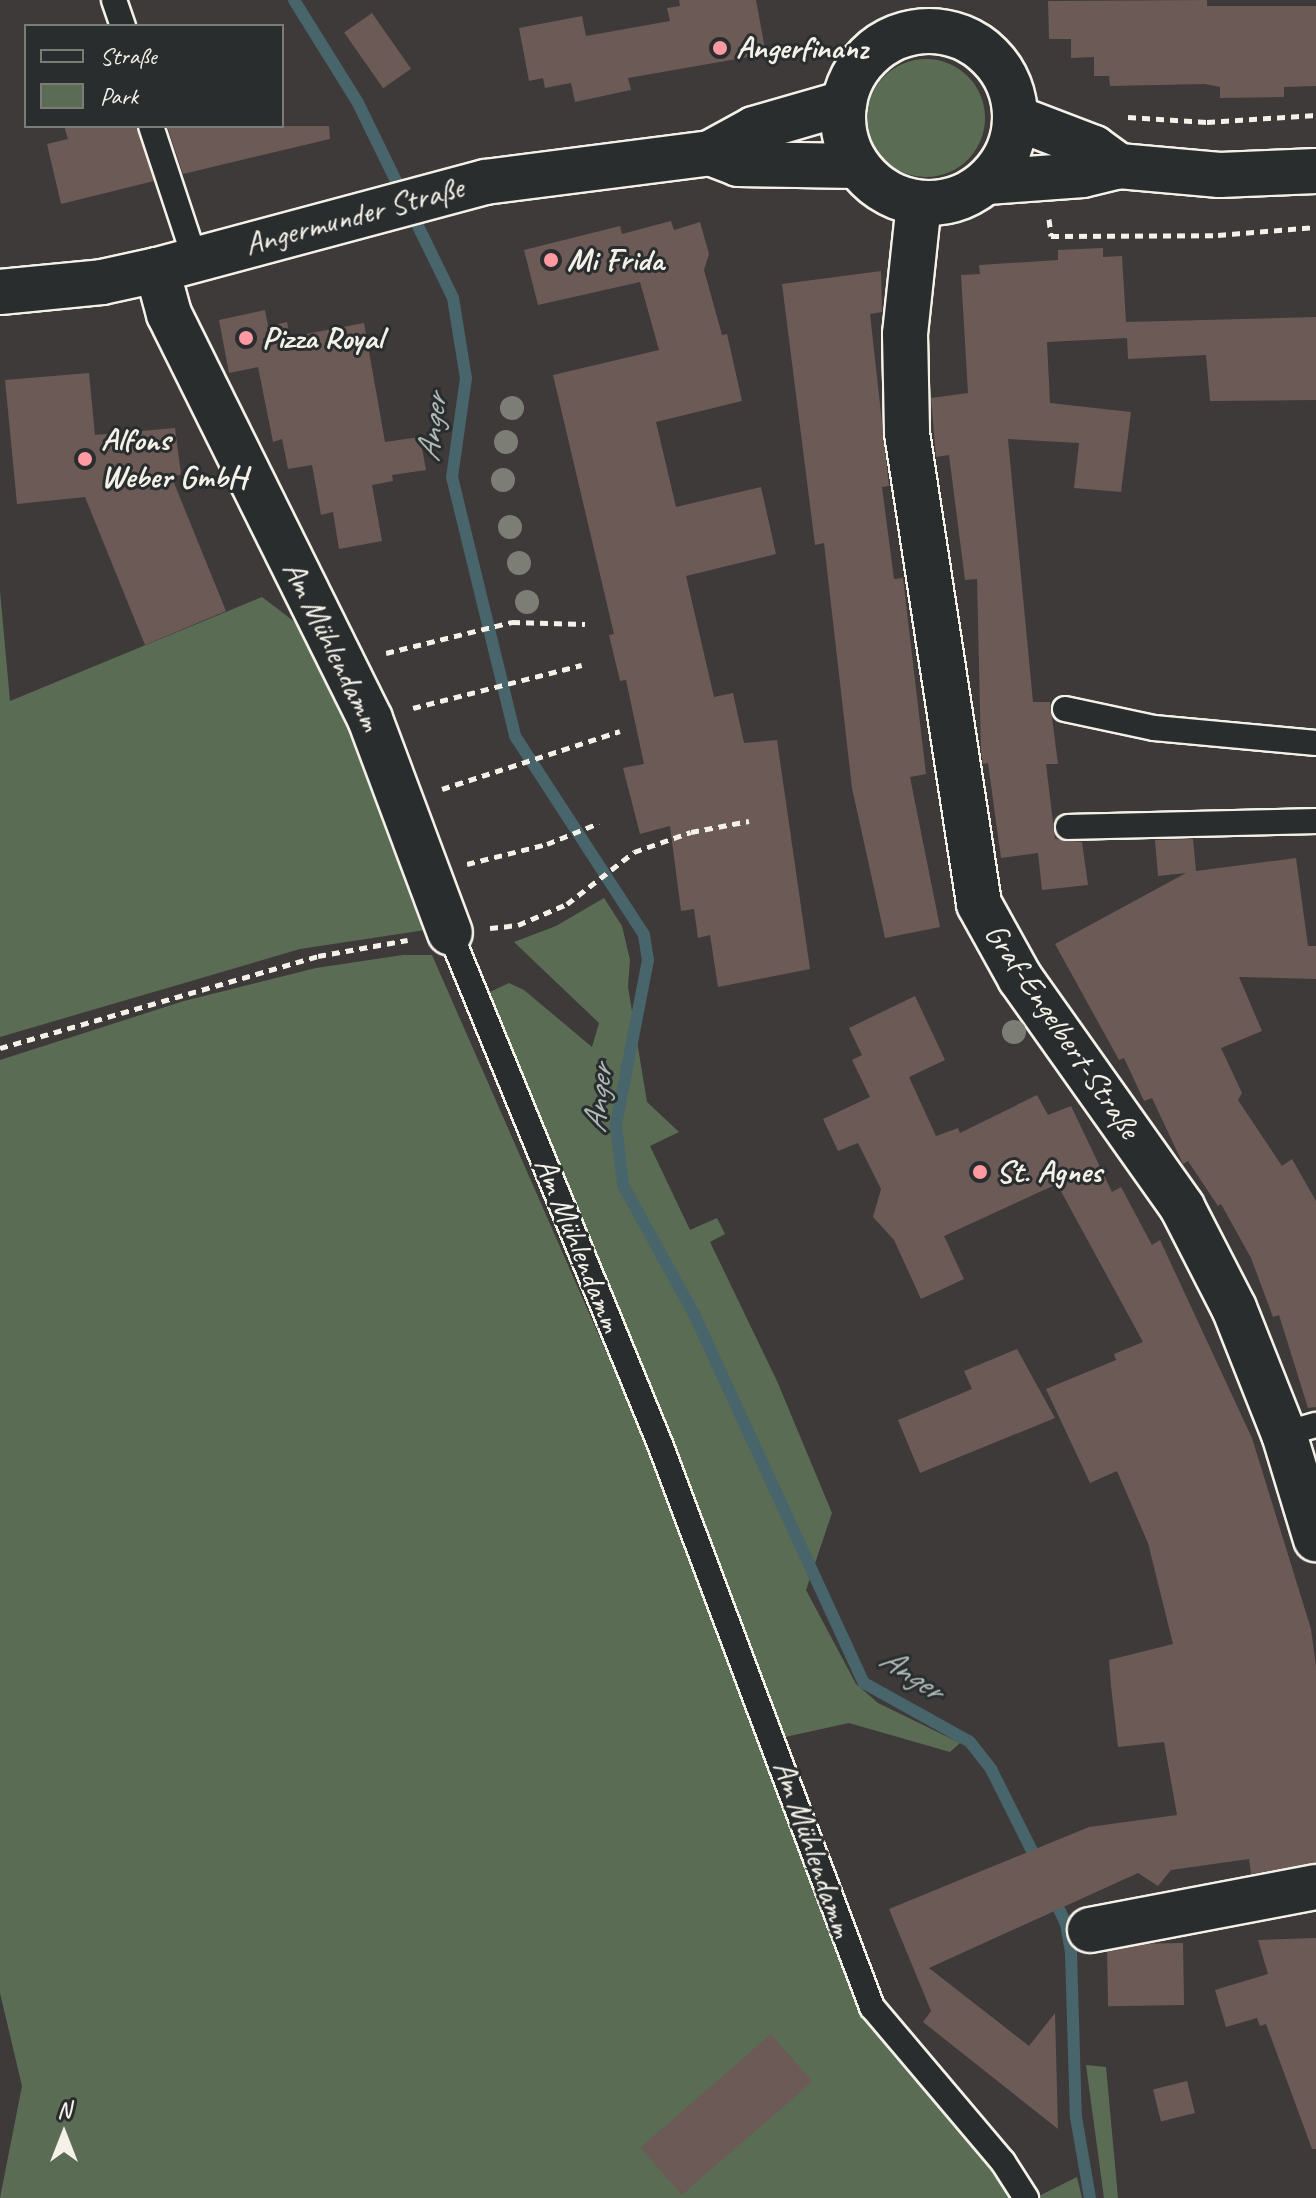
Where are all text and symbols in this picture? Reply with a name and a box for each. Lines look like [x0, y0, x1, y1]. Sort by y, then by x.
legend [24, 24, 284, 128]
place label: Angerfinanz [736, 29, 868, 67]
marker: Angerfinanz [711, 39, 729, 57]
text: Straße [100, 41, 157, 71]
text: Park [100, 81, 138, 111]
street label: Angermunder Straße [240, 168, 468, 264]
place label: Mi Frida [567, 241, 663, 279]
marker: Mi Frida [542, 251, 560, 269]
place label: Pizza Royal [262, 319, 383, 357]
marker: Pizza Royal [237, 329, 255, 347]
water label: Anger [407, 392, 455, 464]
place label: Alfons Weber GmbH [101, 422, 246, 497]
marker: Alfons Weber GmbH [76, 450, 94, 468]
street label: Am Mühlendamm [274, 555, 390, 737]
street label: Graf-Engelbert-Straße [976, 916, 1148, 1146]
water label: Anger [573, 1063, 621, 1135]
street label: Am Mühlendamm [526, 1152, 630, 1338]
place label: St. Agnes [996, 1153, 1102, 1191]
marker: St. Agnes [971, 1163, 989, 1181]
water label: Anger [873, 1637, 951, 1709]
street label: Am Mühlendamm [765, 1755, 861, 1943]
north arrow [24, 2094, 104, 2174]
text: N [57, 2096, 71, 2124]

